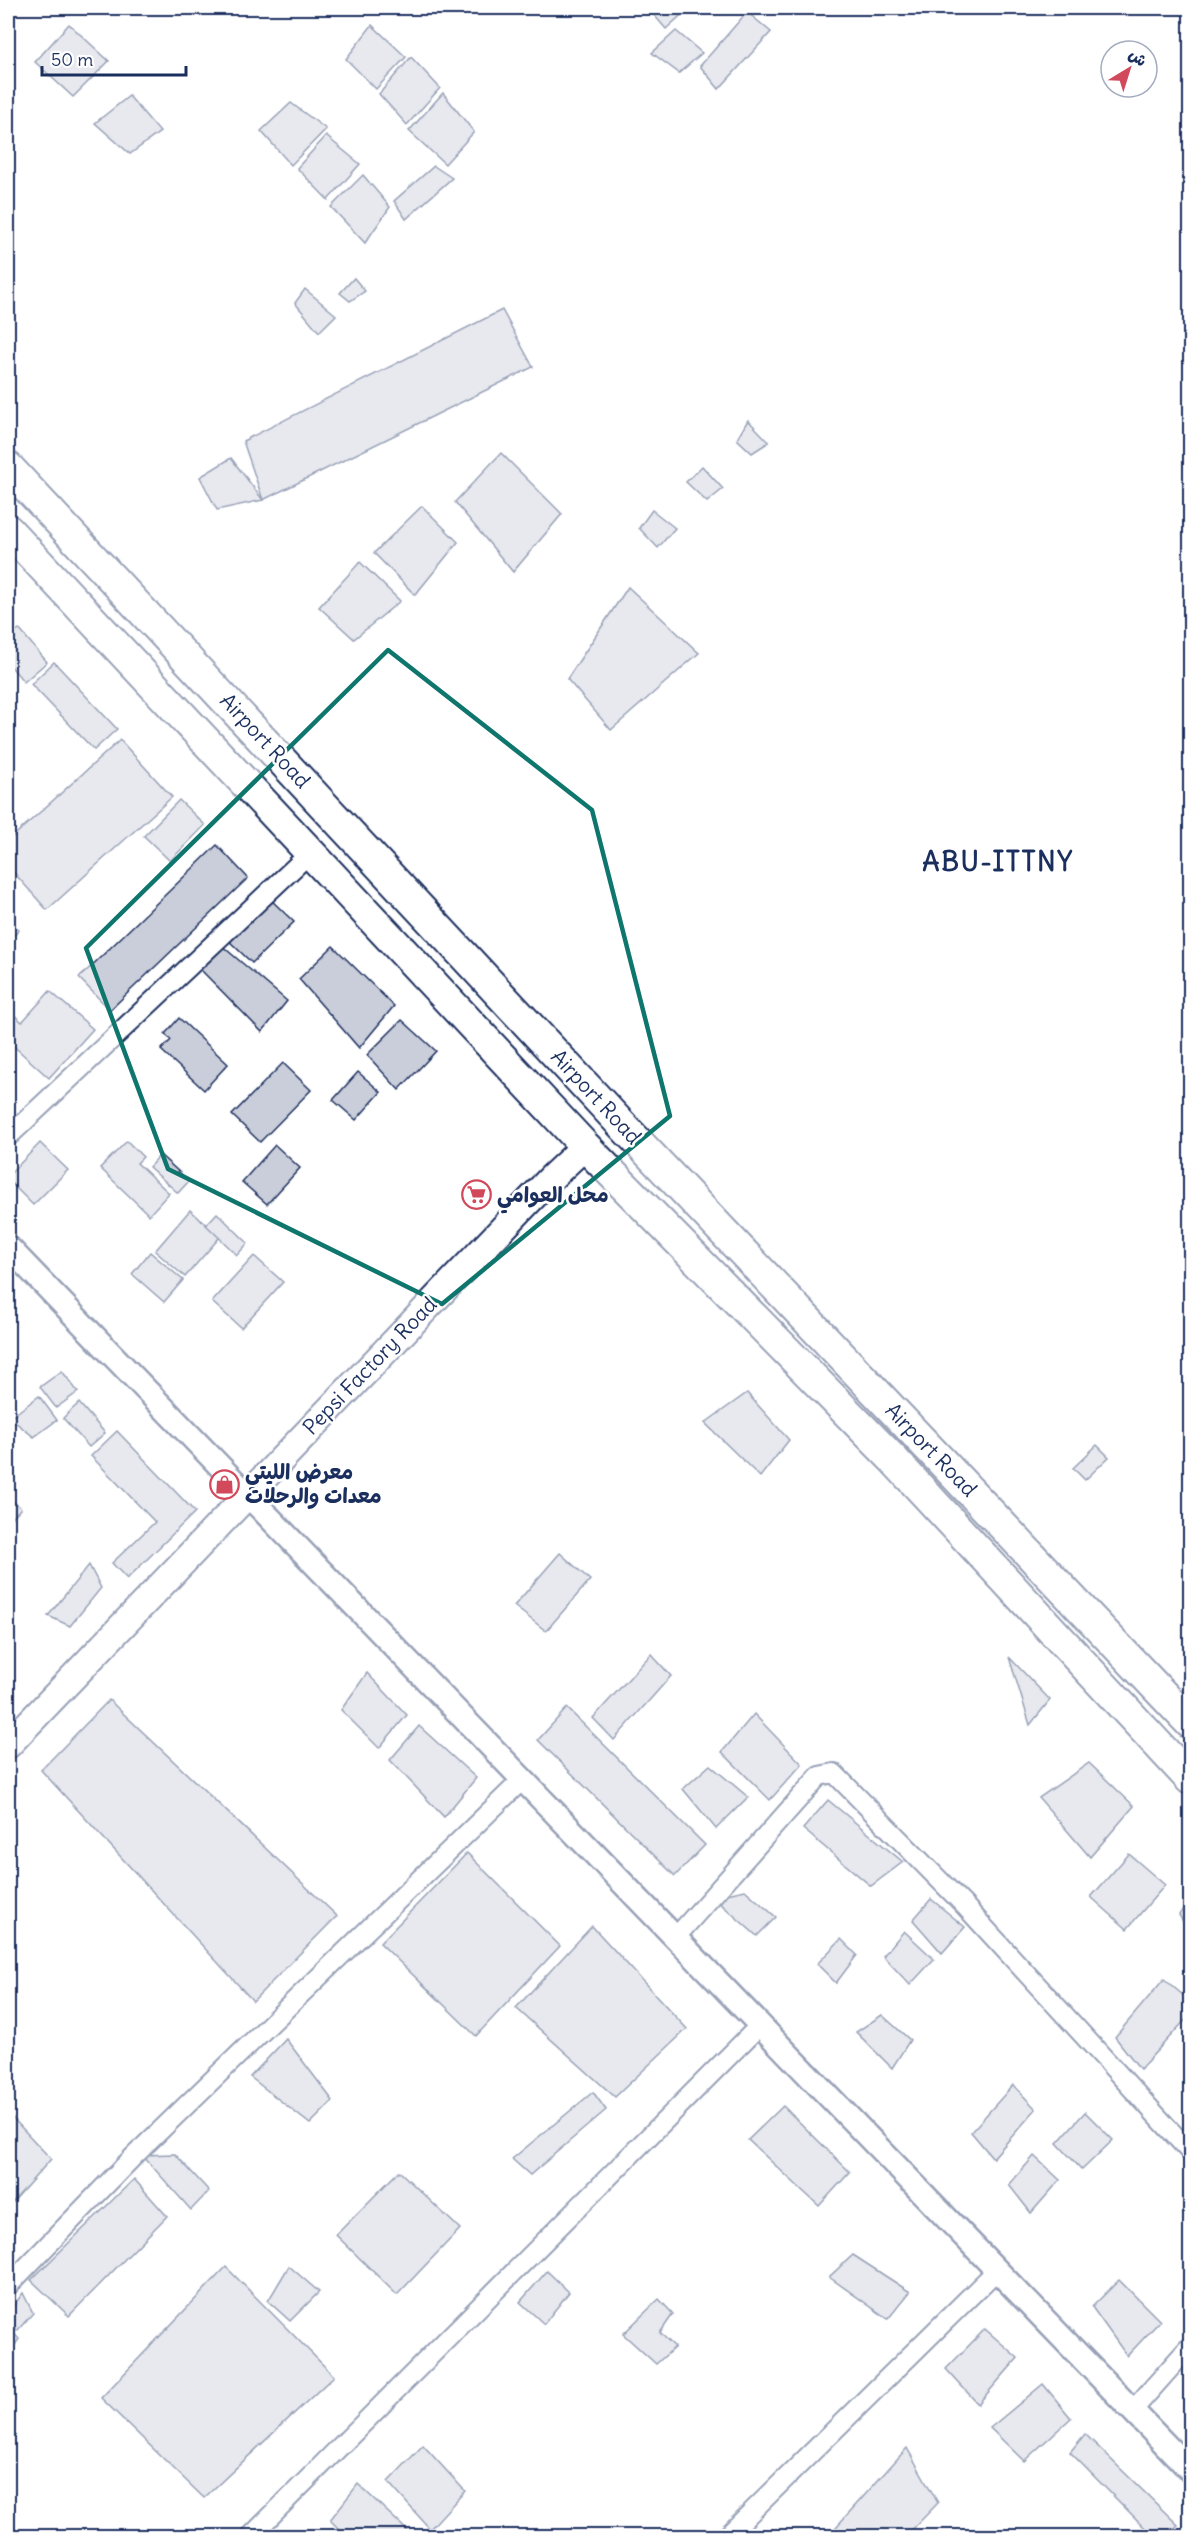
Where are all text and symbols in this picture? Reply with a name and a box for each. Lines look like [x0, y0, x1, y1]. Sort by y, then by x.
scale bar [42, 39, 186, 77]
north arrow [1099, 39, 1159, 99]
text: ش [1125, 44, 1151, 70]
text: 50 m [51, 48, 93, 71]
street label: Airport Road [214, 687, 316, 794]
district label: ABU-ITTNY [922, 844, 1074, 878]
street label: Airport Road [545, 1043, 647, 1150]
supermarket icon: محل العوامي [460, 1179, 492, 1211]
place label: محل العوامي [497, 1181, 609, 1214]
street label: Pepsi Factory Road [297, 1291, 442, 1440]
street label: Airport Road [880, 1397, 983, 1502]
place label: معرض الليتي معدات والرحلات [245, 1458, 382, 1509]
shop icon: معرض الليتي معدات والرحلات [208, 1468, 240, 1500]

